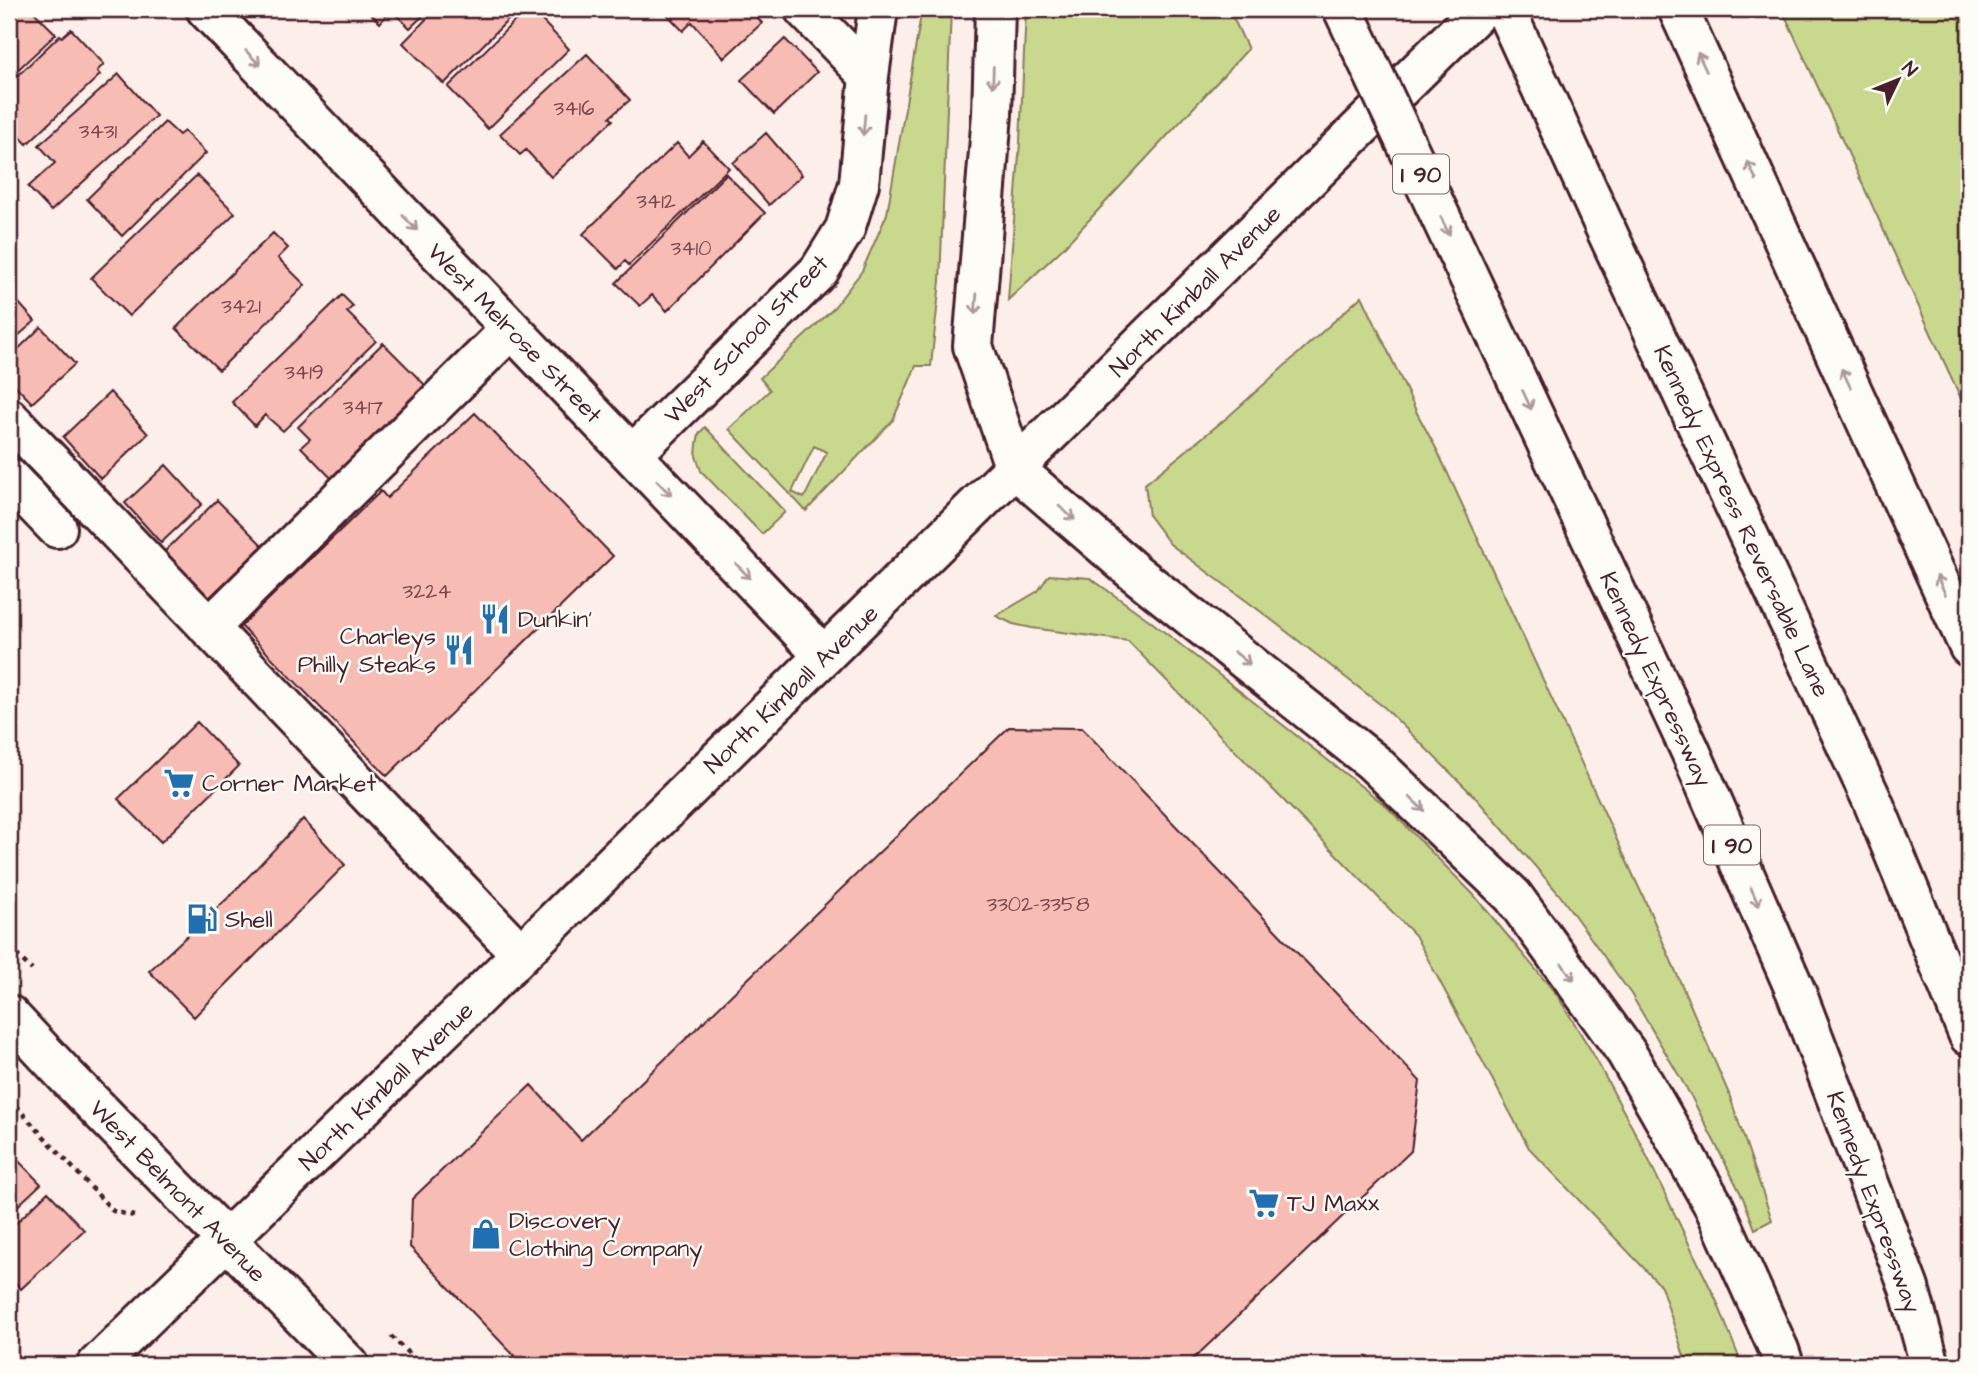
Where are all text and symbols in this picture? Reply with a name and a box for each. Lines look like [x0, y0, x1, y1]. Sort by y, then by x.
north arrow [1862, 46, 1932, 116]
one-way arrow [244, 49, 261, 66]
one-way arrow [1695, 52, 1708, 73]
text: N [1895, 56, 1923, 83]
one-way arrow [986, 65, 999, 88]
house number: 3416 [554, 94, 594, 123]
one-way arrow [857, 113, 870, 136]
house number: 3431 [79, 117, 117, 146]
road number: I 90 [1393, 154, 1449, 194]
one-way arrow [1744, 161, 1758, 182]
house number: 3412 [636, 187, 676, 216]
street label: North Kimball Avenue [1102, 198, 1289, 385]
one-way arrow [401, 214, 418, 231]
one-way arrow [1439, 215, 1452, 236]
house number: 3410 [671, 234, 711, 263]
street label: West Melrose Street [419, 236, 610, 432]
street label: West School Street [657, 247, 837, 432]
house number: 3421 [221, 292, 261, 321]
one-way arrow [969, 292, 982, 315]
street label: Kennedy Express Reversable Lane [1643, 340, 1838, 704]
house number: 3419 [284, 358, 324, 387]
one-way arrow [1839, 368, 1852, 389]
one-way arrow [1521, 389, 1534, 410]
house number: 3417 [343, 393, 383, 422]
one-way arrow [655, 479, 672, 496]
one-way arrow [1058, 505, 1076, 521]
one-way arrow [734, 562, 751, 579]
street label: Kennedy Expressway [1589, 566, 1720, 793]
one-way arrow [1934, 575, 1947, 596]
house number: 3224 [402, 577, 452, 606]
street label: North Kimball Avenue [697, 597, 886, 782]
restaurant icon: Dunkin' [478, 602, 512, 636]
place label: Dunkin' [518, 603, 592, 637]
place label: Charleys Philly Steaks [298, 620, 436, 683]
restaurant icon: Charleys Philly Steaks [442, 633, 476, 667]
one-way arrow [1233, 650, 1251, 666]
supermarket icon: Corner Market [162, 766, 196, 800]
place label: Corner Market [202, 767, 377, 801]
one-way arrow [1408, 795, 1425, 812]
road number: I 90 [1704, 825, 1760, 864]
one-way arrow [1749, 885, 1762, 907]
house number: 3302-3358 [986, 890, 1090, 919]
fuel station icon: Shell [185, 902, 219, 936]
place label: Shell [225, 903, 273, 937]
one-way arrow [1561, 962, 1575, 981]
street label: North Kimball Avenue [292, 994, 481, 1179]
street label: Kennedy Expressway [1816, 1087, 1929, 1318]
street label: West Belmont Avenue [81, 1093, 274, 1291]
supermarket icon: TJ Maxx [1247, 1186, 1281, 1220]
place label: TJ Maxx [1287, 1187, 1380, 1221]
place label: Discovery Clothing Company [509, 1204, 702, 1267]
shop icon: Discovery Clothing Company [469, 1217, 503, 1251]

